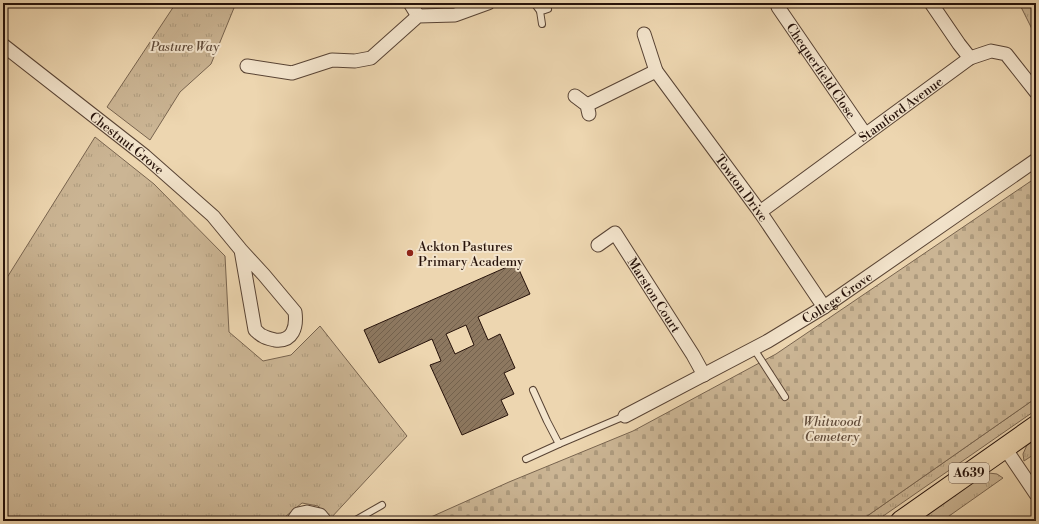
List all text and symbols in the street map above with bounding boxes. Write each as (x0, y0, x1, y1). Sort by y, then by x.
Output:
street label: Chequerfield Close (782, 20, 859, 122)
park label: Pasture Way (150, 39, 220, 55)
street label: Stamford Avenue (856, 73, 947, 146)
street label: Chestnut Grove (86, 109, 167, 178)
street label: Towton Drive (711, 152, 771, 225)
place label: Ackton Pastures Primary Academy (417, 239, 524, 270)
marker: Ackton Pastures Primary Academy (405, 248, 415, 258)
street label: Marston Court (624, 255, 684, 336)
street label: College Grove (799, 269, 876, 327)
park label: Whitwood Cemetery (803, 414, 861, 445)
road number: A639 (949, 463, 989, 483)

